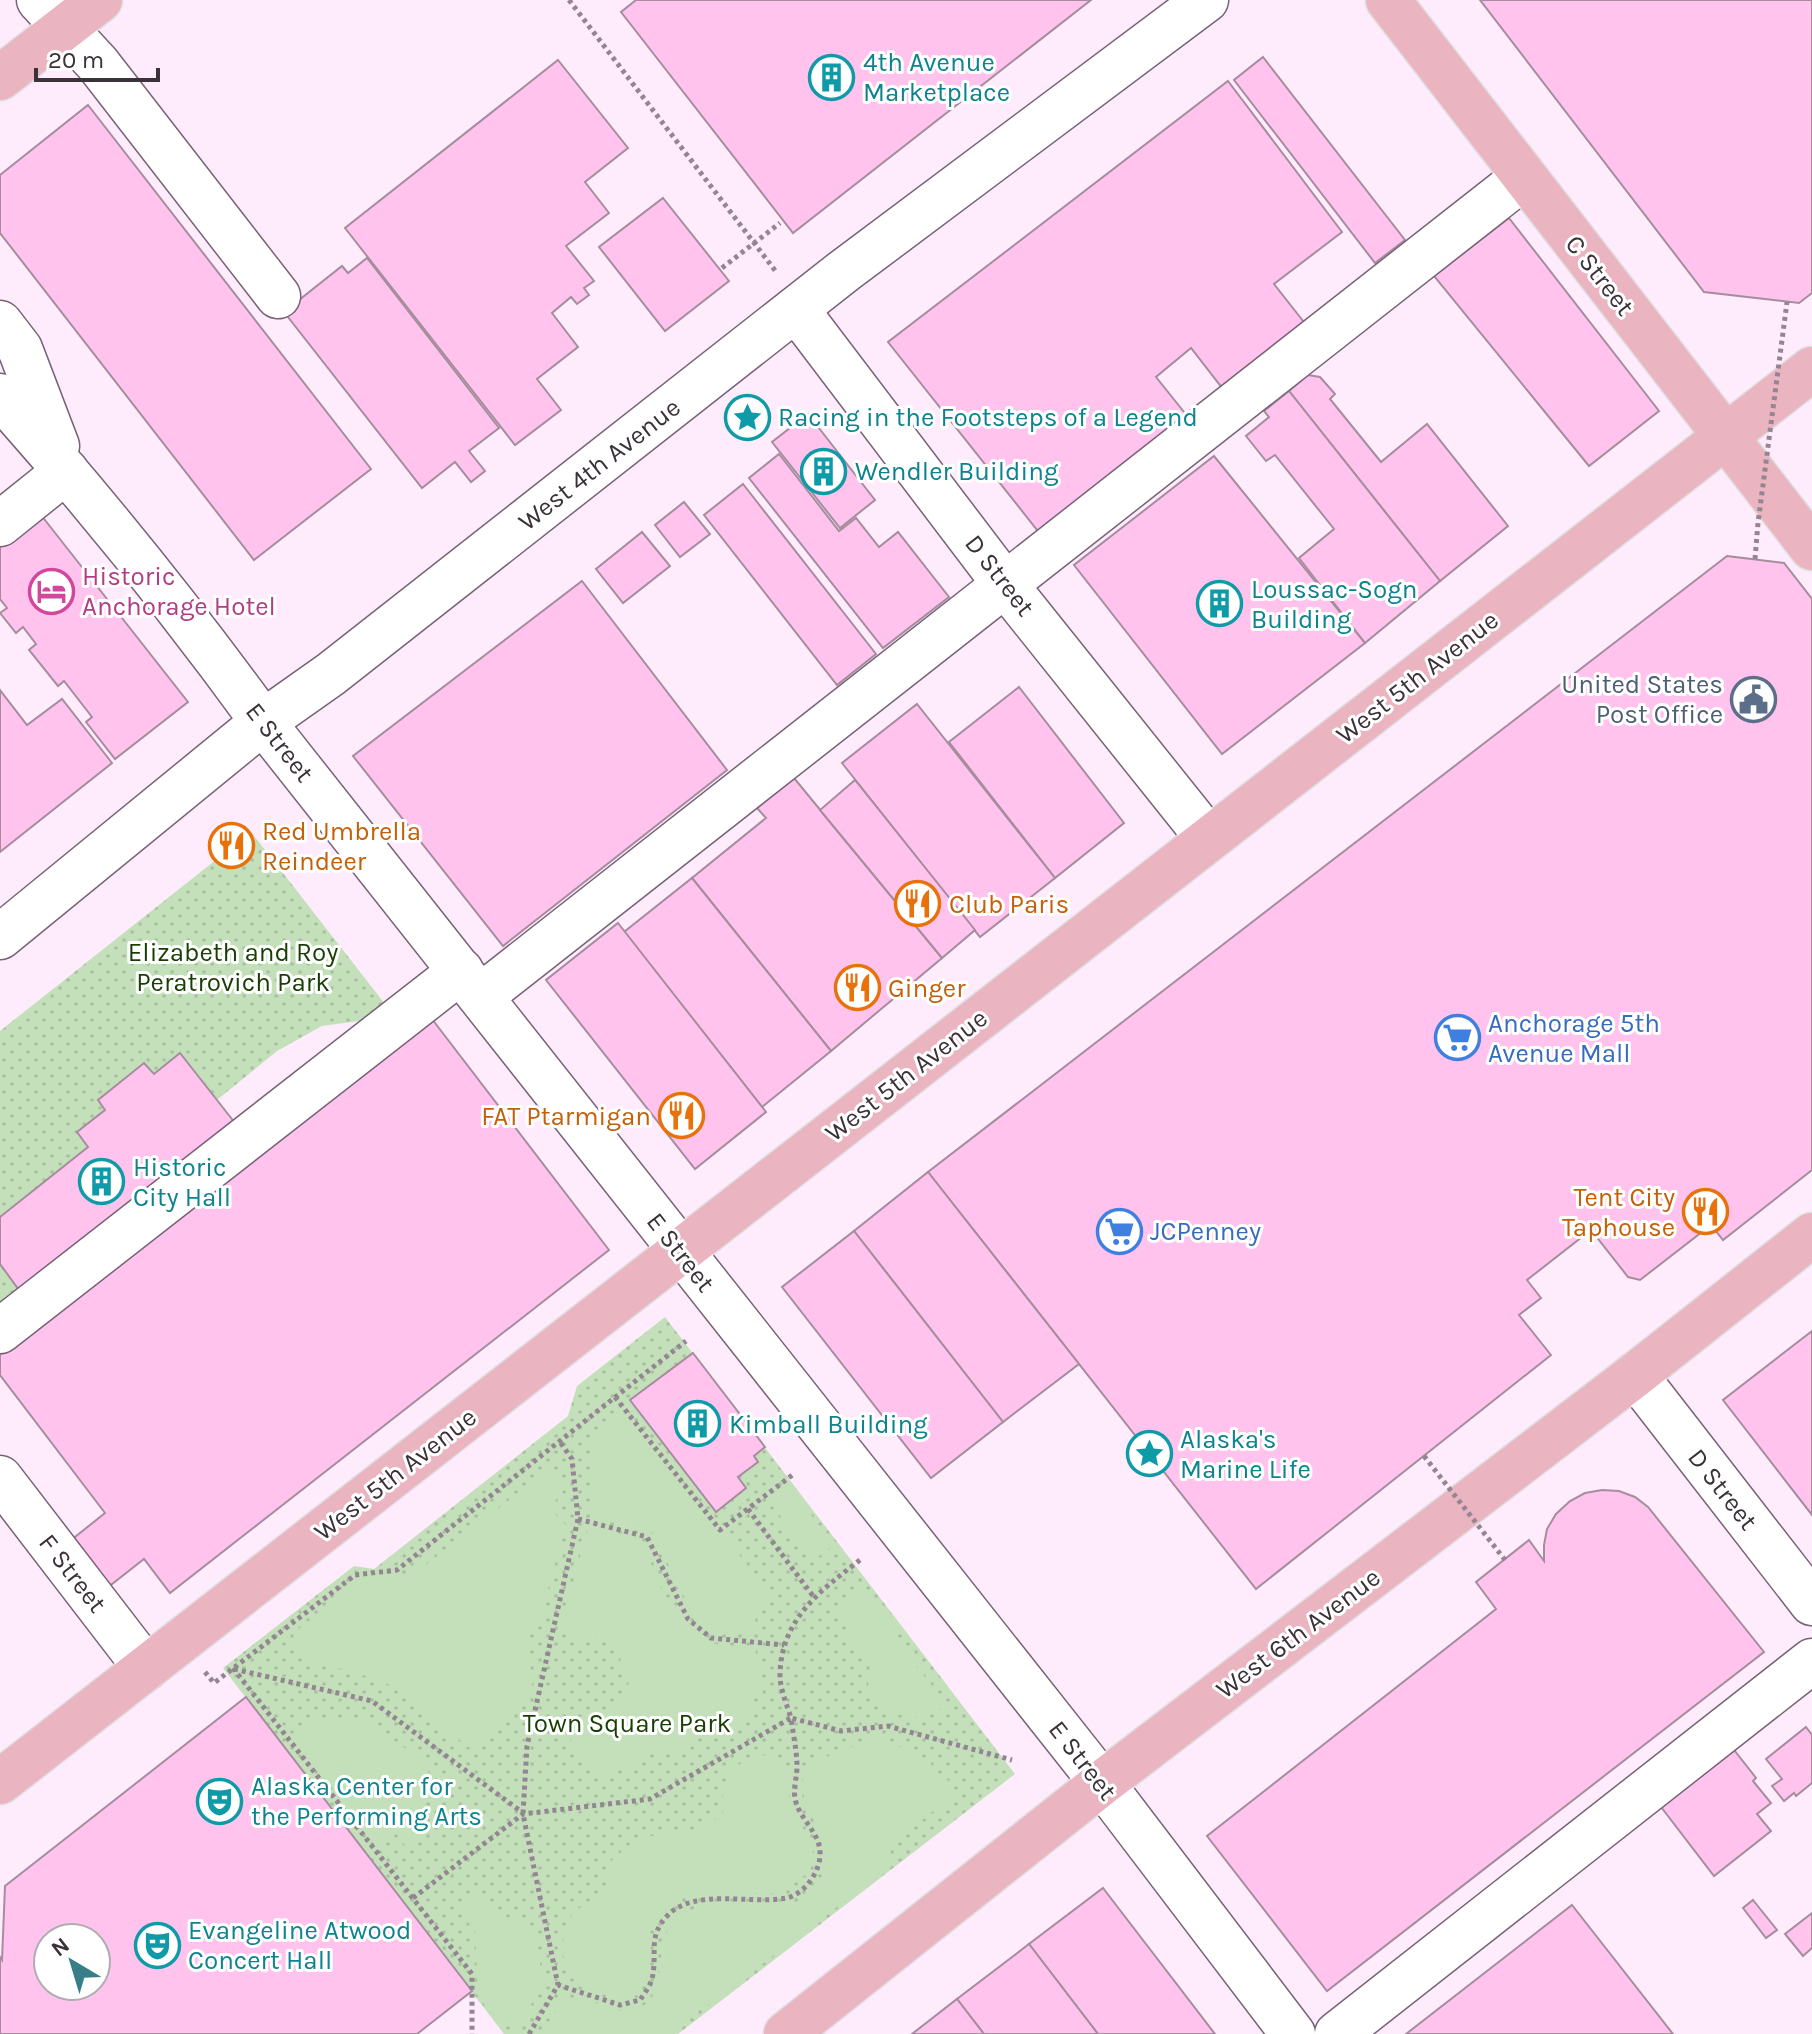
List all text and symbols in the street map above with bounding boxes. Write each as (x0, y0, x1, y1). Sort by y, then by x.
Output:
scale bar (36, 32, 158, 82)
text: 20 m (48, 46, 104, 74)
place label: 4th Avenue Marketplace (863, 47, 1010, 108)
building icon: 4th Avenue Marketplace (808, 53, 856, 101)
street label: C Street (1559, 229, 1641, 322)
street label: West 4th Avenue (512, 392, 687, 537)
place icon: Racing in the Footsteps of a Legend (723, 393, 771, 441)
place label: Racing in the Footsteps of a Legend (778, 402, 1198, 433)
building icon: Wendler Building (800, 447, 848, 495)
place label: Wendler Building (855, 456, 1059, 487)
street label: D Street (958, 528, 1041, 622)
place label: Historic Anchorage Hotel (82, 561, 276, 622)
hotel icon: Historic Anchorage Hotel (27, 567, 75, 615)
place label: Loussac-Sogn Building (1251, 574, 1418, 635)
building icon: Loussac-Sogn Building (1196, 580, 1244, 628)
street label: West 5th Avenue (1330, 604, 1505, 750)
place label: United States Post Office (1561, 669, 1723, 730)
public building icon: United States Post Office (1730, 675, 1778, 723)
street label: E Street (239, 696, 320, 788)
place label: Red Umbrella Reindeer (262, 816, 421, 877)
restaurant icon: Red Umbrella Reindeer (207, 822, 255, 870)
restaurant icon: Club Paris (894, 880, 942, 928)
place label: Club Paris (949, 889, 1069, 920)
park label: Elizabeth and Roy Peratrovich Park (128, 937, 338, 998)
restaurant icon: Ginger (833, 964, 881, 1012)
place label: Ginger (888, 973, 966, 1004)
street label: West 5th Avenue (819, 1002, 994, 1148)
place label: Anchorage 5th Avenue Mall (1488, 1008, 1660, 1069)
supermarket icon: Anchorage 5th Avenue Mall (1433, 1014, 1481, 1062)
restaurant icon: FAT Ptarmigan (658, 1092, 706, 1140)
place label: FAT Ptarmigan (481, 1101, 651, 1132)
place label: Historic City Hall (133, 1152, 231, 1213)
building icon: Historic City Hall (78, 1158, 126, 1206)
place label: Tent City Taphouse (1562, 1182, 1675, 1243)
restaurant icon: Tent City Taphouse (1682, 1188, 1730, 1236)
street label: E Street (640, 1206, 721, 1298)
supermarket icon: JCPenney (1095, 1207, 1143, 1255)
place label: JCPenney (1150, 1216, 1261, 1247)
building icon: Kimball Building (674, 1400, 722, 1448)
street label: West 5th Avenue (308, 1401, 483, 1547)
place label: Kimball Building (729, 1409, 928, 1440)
place label: Alaska's Marine Life (1180, 1424, 1311, 1485)
place icon: Alaska's Marine Life (1125, 1430, 1173, 1478)
street label: D Street (1681, 1442, 1764, 1536)
street label: F Street (32, 1528, 113, 1619)
street label: West 6th Avenue (1210, 1562, 1386, 1705)
park label: Town Square Park (523, 1708, 731, 1739)
street label: E Street (1042, 1714, 1123, 1806)
place label: Alaska Center for the Performing Arts (251, 1771, 482, 1832)
theatre icon: Alaska Center for the Performing Arts (196, 1777, 244, 1825)
place label: Evangeline Atwood Concert Hall (188, 1915, 411, 1976)
theatre icon: Evangeline Atwood Concert Hall (133, 1921, 181, 1969)
north arrow (32, 1922, 112, 2002)
text: N (46, 1932, 75, 1962)

